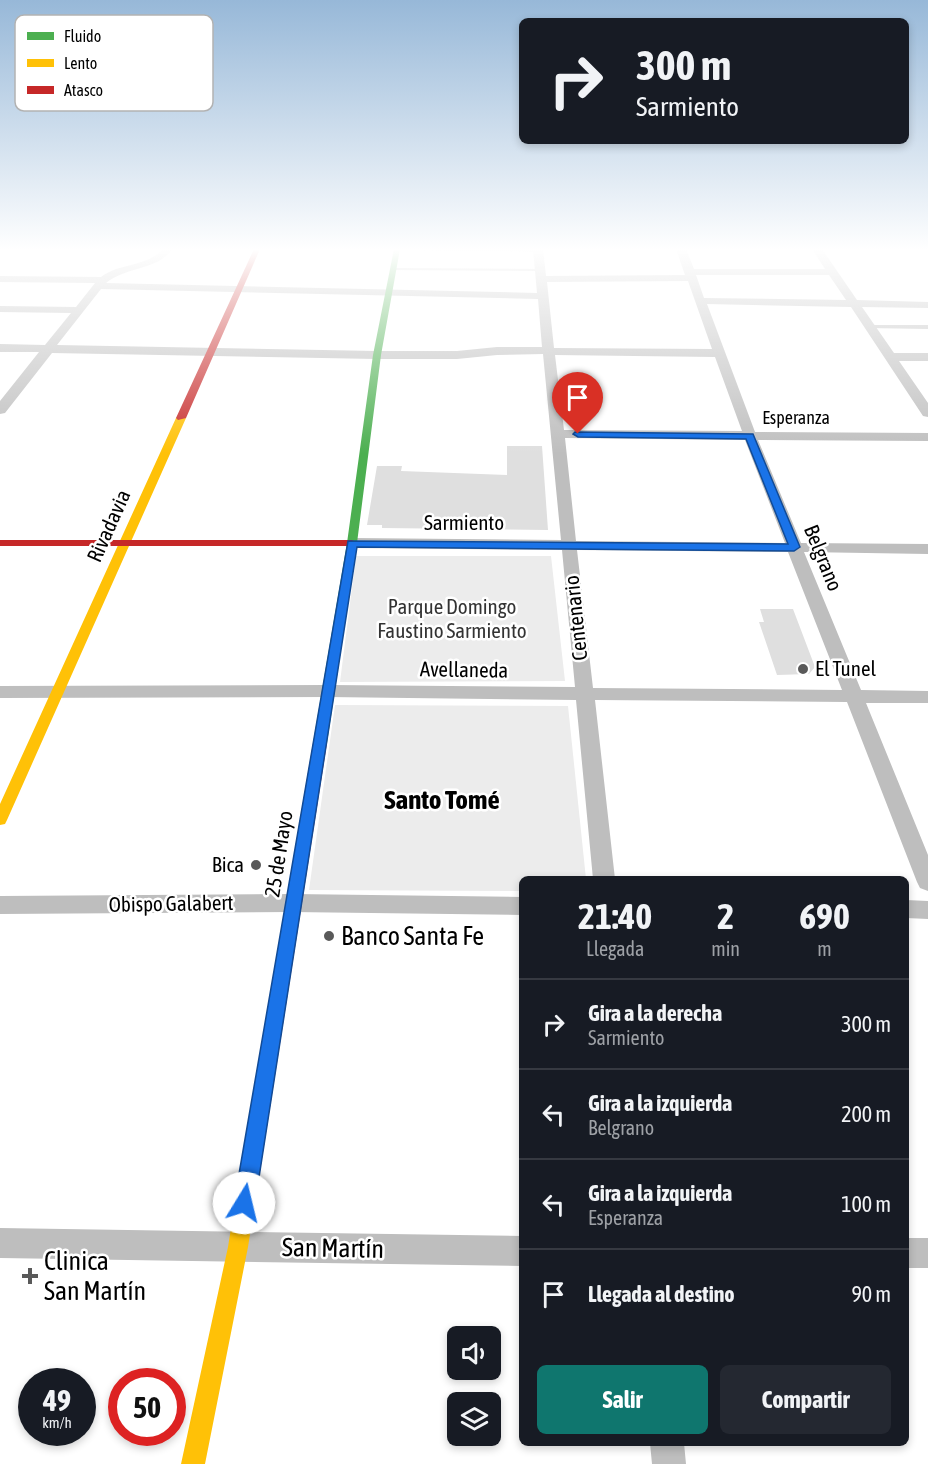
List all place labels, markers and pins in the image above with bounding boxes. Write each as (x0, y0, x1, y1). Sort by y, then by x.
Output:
pin (552, 372, 603, 434)
place label: El Tunel (815, 656, 876, 680)
marker: El Tunel (796, 662, 810, 676)
place label: Bica (212, 852, 244, 876)
marker: Bica (249, 858, 263, 872)
place label: Banco Santa Fe (341, 921, 484, 951)
marker: Banco Santa Fe (322, 929, 336, 943)
place label: Clinica San Martín (44, 1246, 146, 1306)
marker: Clinica San Martín (21, 1267, 39, 1285)

